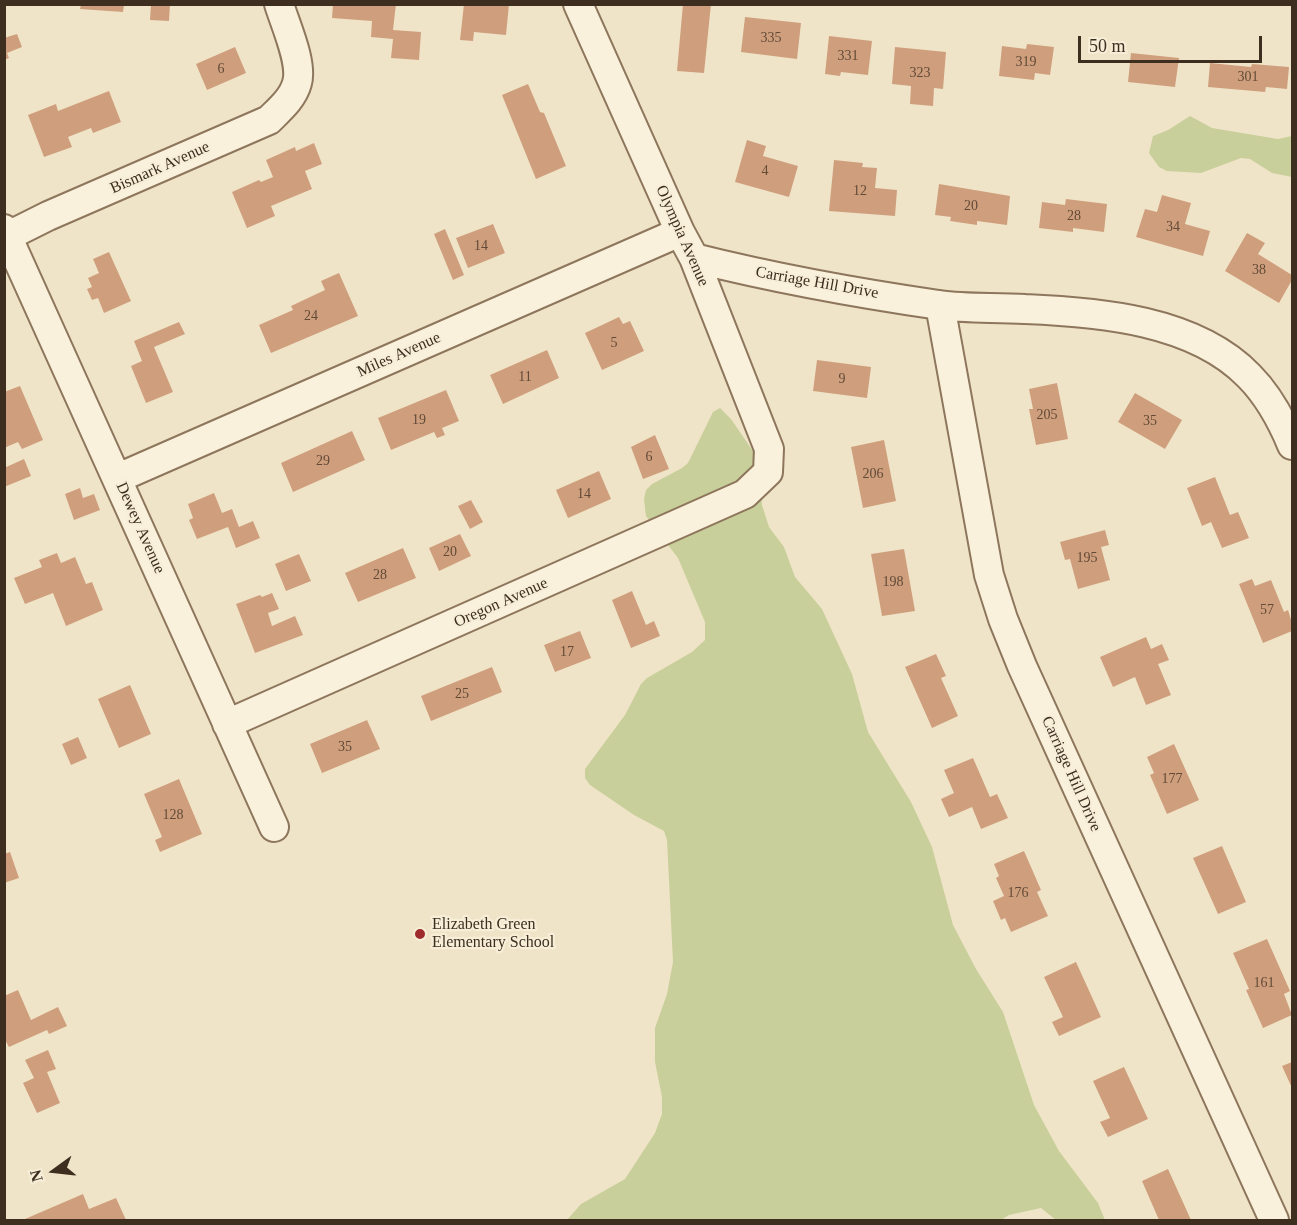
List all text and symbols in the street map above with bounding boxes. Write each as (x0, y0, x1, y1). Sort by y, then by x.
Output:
scale bar (1081, 24, 1266, 62)
house number: 335 (760, 30, 782, 46)
text: 50 m (1089, 36, 1126, 56)
house number: 331 (838, 48, 858, 64)
house number: 319 (1016, 54, 1036, 70)
house number: 6 (218, 61, 225, 77)
house number: 323 (910, 65, 930, 81)
house number: 301 (1238, 69, 1258, 85)
street label: Bismark Avenue (107, 138, 213, 198)
house number: 4 (762, 163, 768, 179)
street label: Olympia Avenue (651, 183, 713, 289)
house number: 12 (853, 183, 867, 199)
house number: 20 (964, 198, 978, 214)
house number: 28 (1067, 208, 1081, 224)
house number: 34 (1166, 219, 1180, 235)
house number: 14 (474, 238, 488, 254)
house number: 38 (1252, 262, 1266, 278)
street label: Carriage Hill Drive (754, 263, 880, 303)
house number: 24 (304, 308, 318, 324)
street label: Miles Avenue (354, 328, 444, 382)
house number: 5 (610, 335, 618, 351)
house number: 11 (518, 369, 532, 385)
house number: 9 (838, 371, 846, 387)
house number: 205 (1036, 407, 1058, 423)
house number: 19 (412, 412, 426, 428)
house number: 35 (1143, 413, 1157, 429)
house number: 6 (646, 449, 652, 465)
house number: 29 (316, 453, 330, 469)
house number: 206 (862, 466, 884, 482)
street label: Dewey Avenue (111, 479, 169, 577)
house number: 14 (577, 486, 591, 502)
house number: 20 (443, 544, 457, 560)
house number: 195 (1076, 550, 1098, 566)
house number: 28 (373, 567, 387, 583)
street label: Oregon Avenue (451, 574, 551, 632)
house number: 198 (882, 574, 904, 590)
house number: 57 (1260, 602, 1274, 618)
house number: 17 (560, 644, 574, 660)
house number: 25 (455, 686, 469, 702)
street label: Carriage Hill Drive (1037, 713, 1105, 835)
house number: 35 (338, 739, 352, 755)
house number: 177 (1162, 771, 1182, 787)
house number: 128 (162, 807, 184, 823)
house number: 176 (1008, 885, 1028, 901)
place label: Elizabeth Green Elementary School (432, 915, 554, 953)
marker: Elizabeth Green Elementary School (413, 927, 427, 941)
house number: 161 (1254, 975, 1274, 991)
north arrow (24, 1141, 84, 1201)
text: N (26, 1168, 46, 1184)

